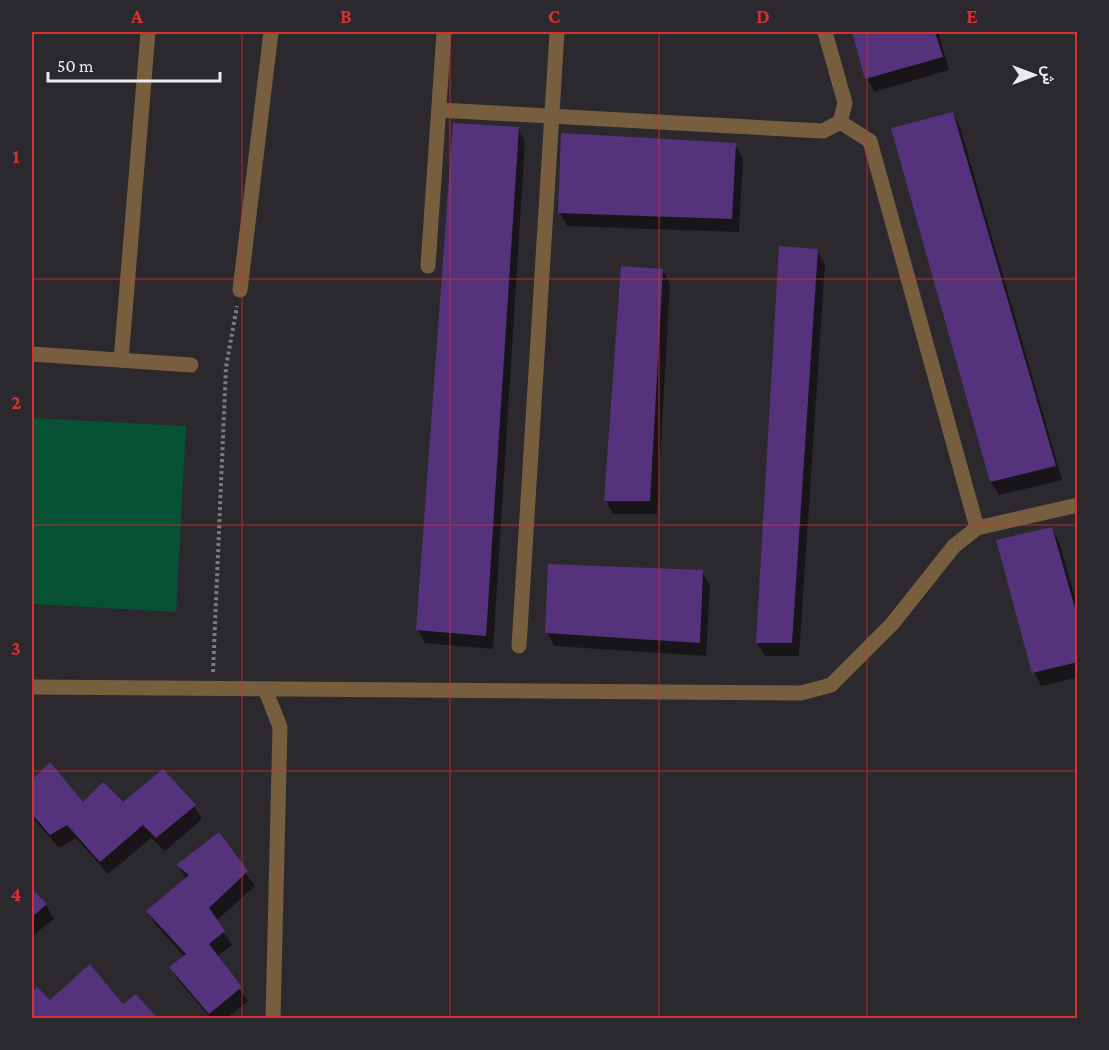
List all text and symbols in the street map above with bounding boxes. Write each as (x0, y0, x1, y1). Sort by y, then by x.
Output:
text: A (130, 5, 144, 27)
text: B (340, 5, 352, 27)
text: C (548, 5, 560, 27)
text: D (756, 5, 770, 27)
text: E (966, 5, 978, 27)
scale bar (48, 45, 220, 83)
north arrow (1004, 45, 1064, 105)
text: 50 m (57, 56, 94, 76)
text: ش (1039, 65, 1057, 85)
text: 1 (12, 145, 20, 167)
text: 2 (11, 391, 21, 413)
text: 3 (11, 637, 21, 659)
text: 4 (11, 883, 22, 905)

